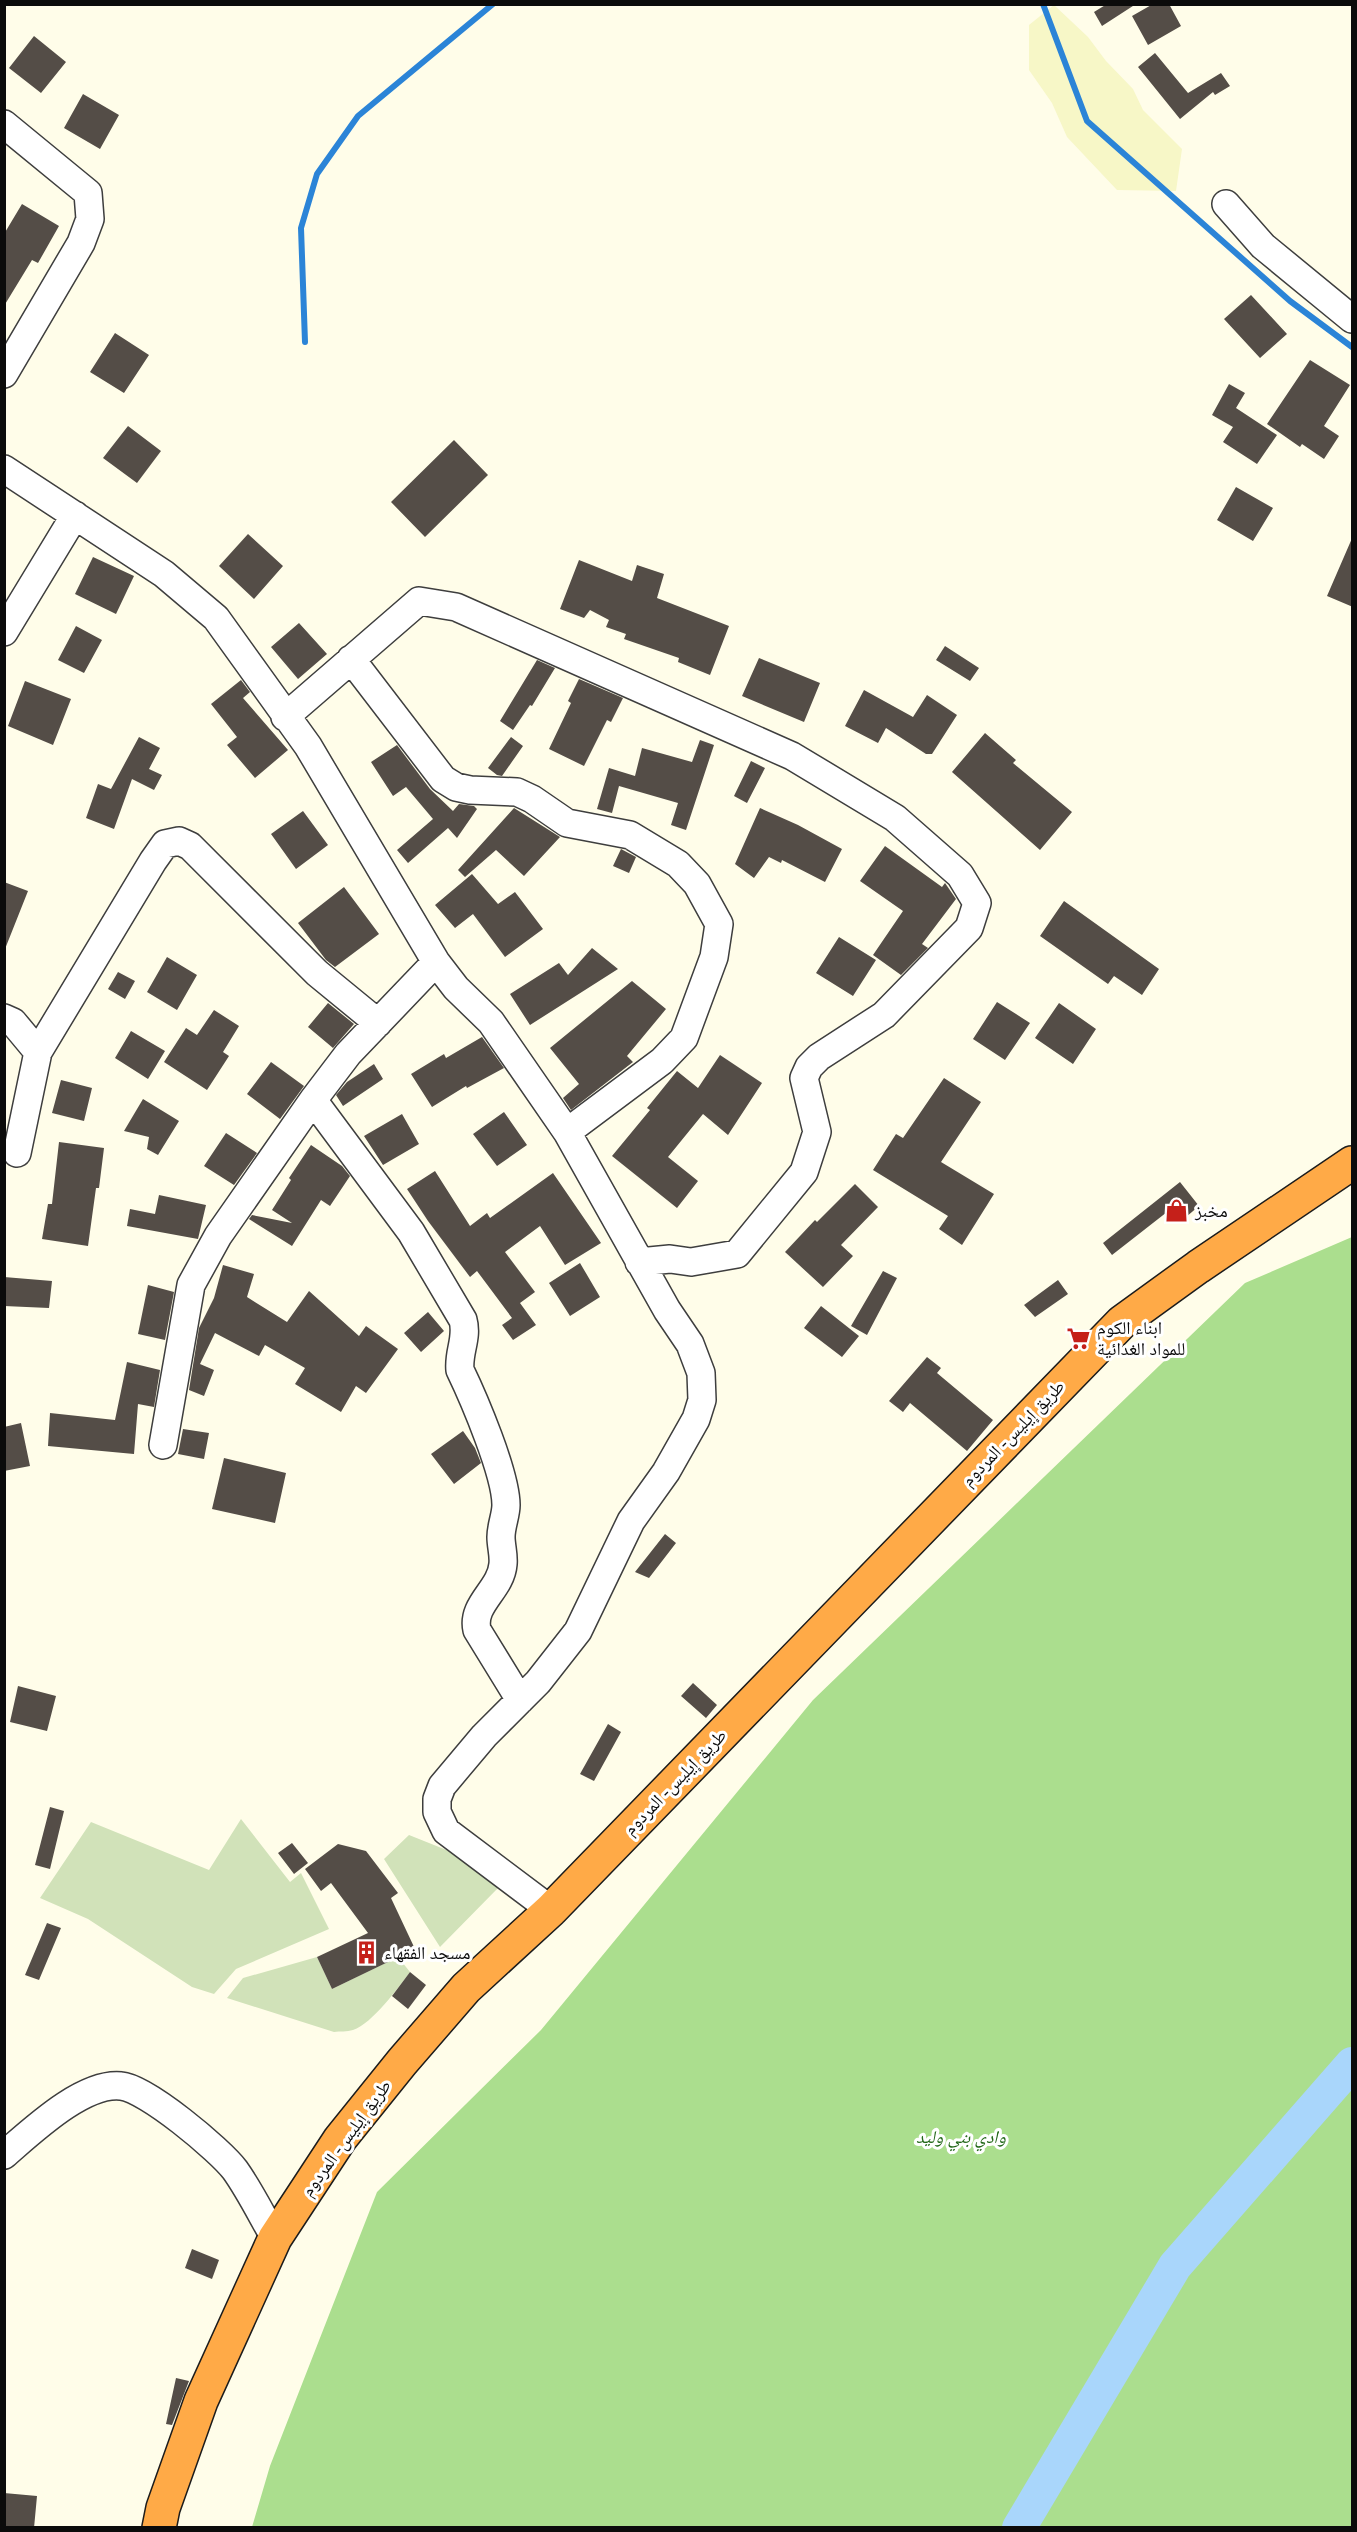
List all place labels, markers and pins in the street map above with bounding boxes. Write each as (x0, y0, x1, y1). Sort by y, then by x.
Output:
shop icon: مخبز (1164, 1198, 1190, 1224)
place label: مخبز (1194, 1201, 1228, 1222)
place label: ابناء الكوم للمواد الغدائية (1097, 1318, 1185, 1359)
supermarket icon: ابناء الكوم للمواد الغدائية (1066, 1325, 1092, 1351)
building icon: مسجد الفقهاء (353, 1940, 379, 1966)
place label: مسجد الفقهاء (384, 1943, 470, 1963)

